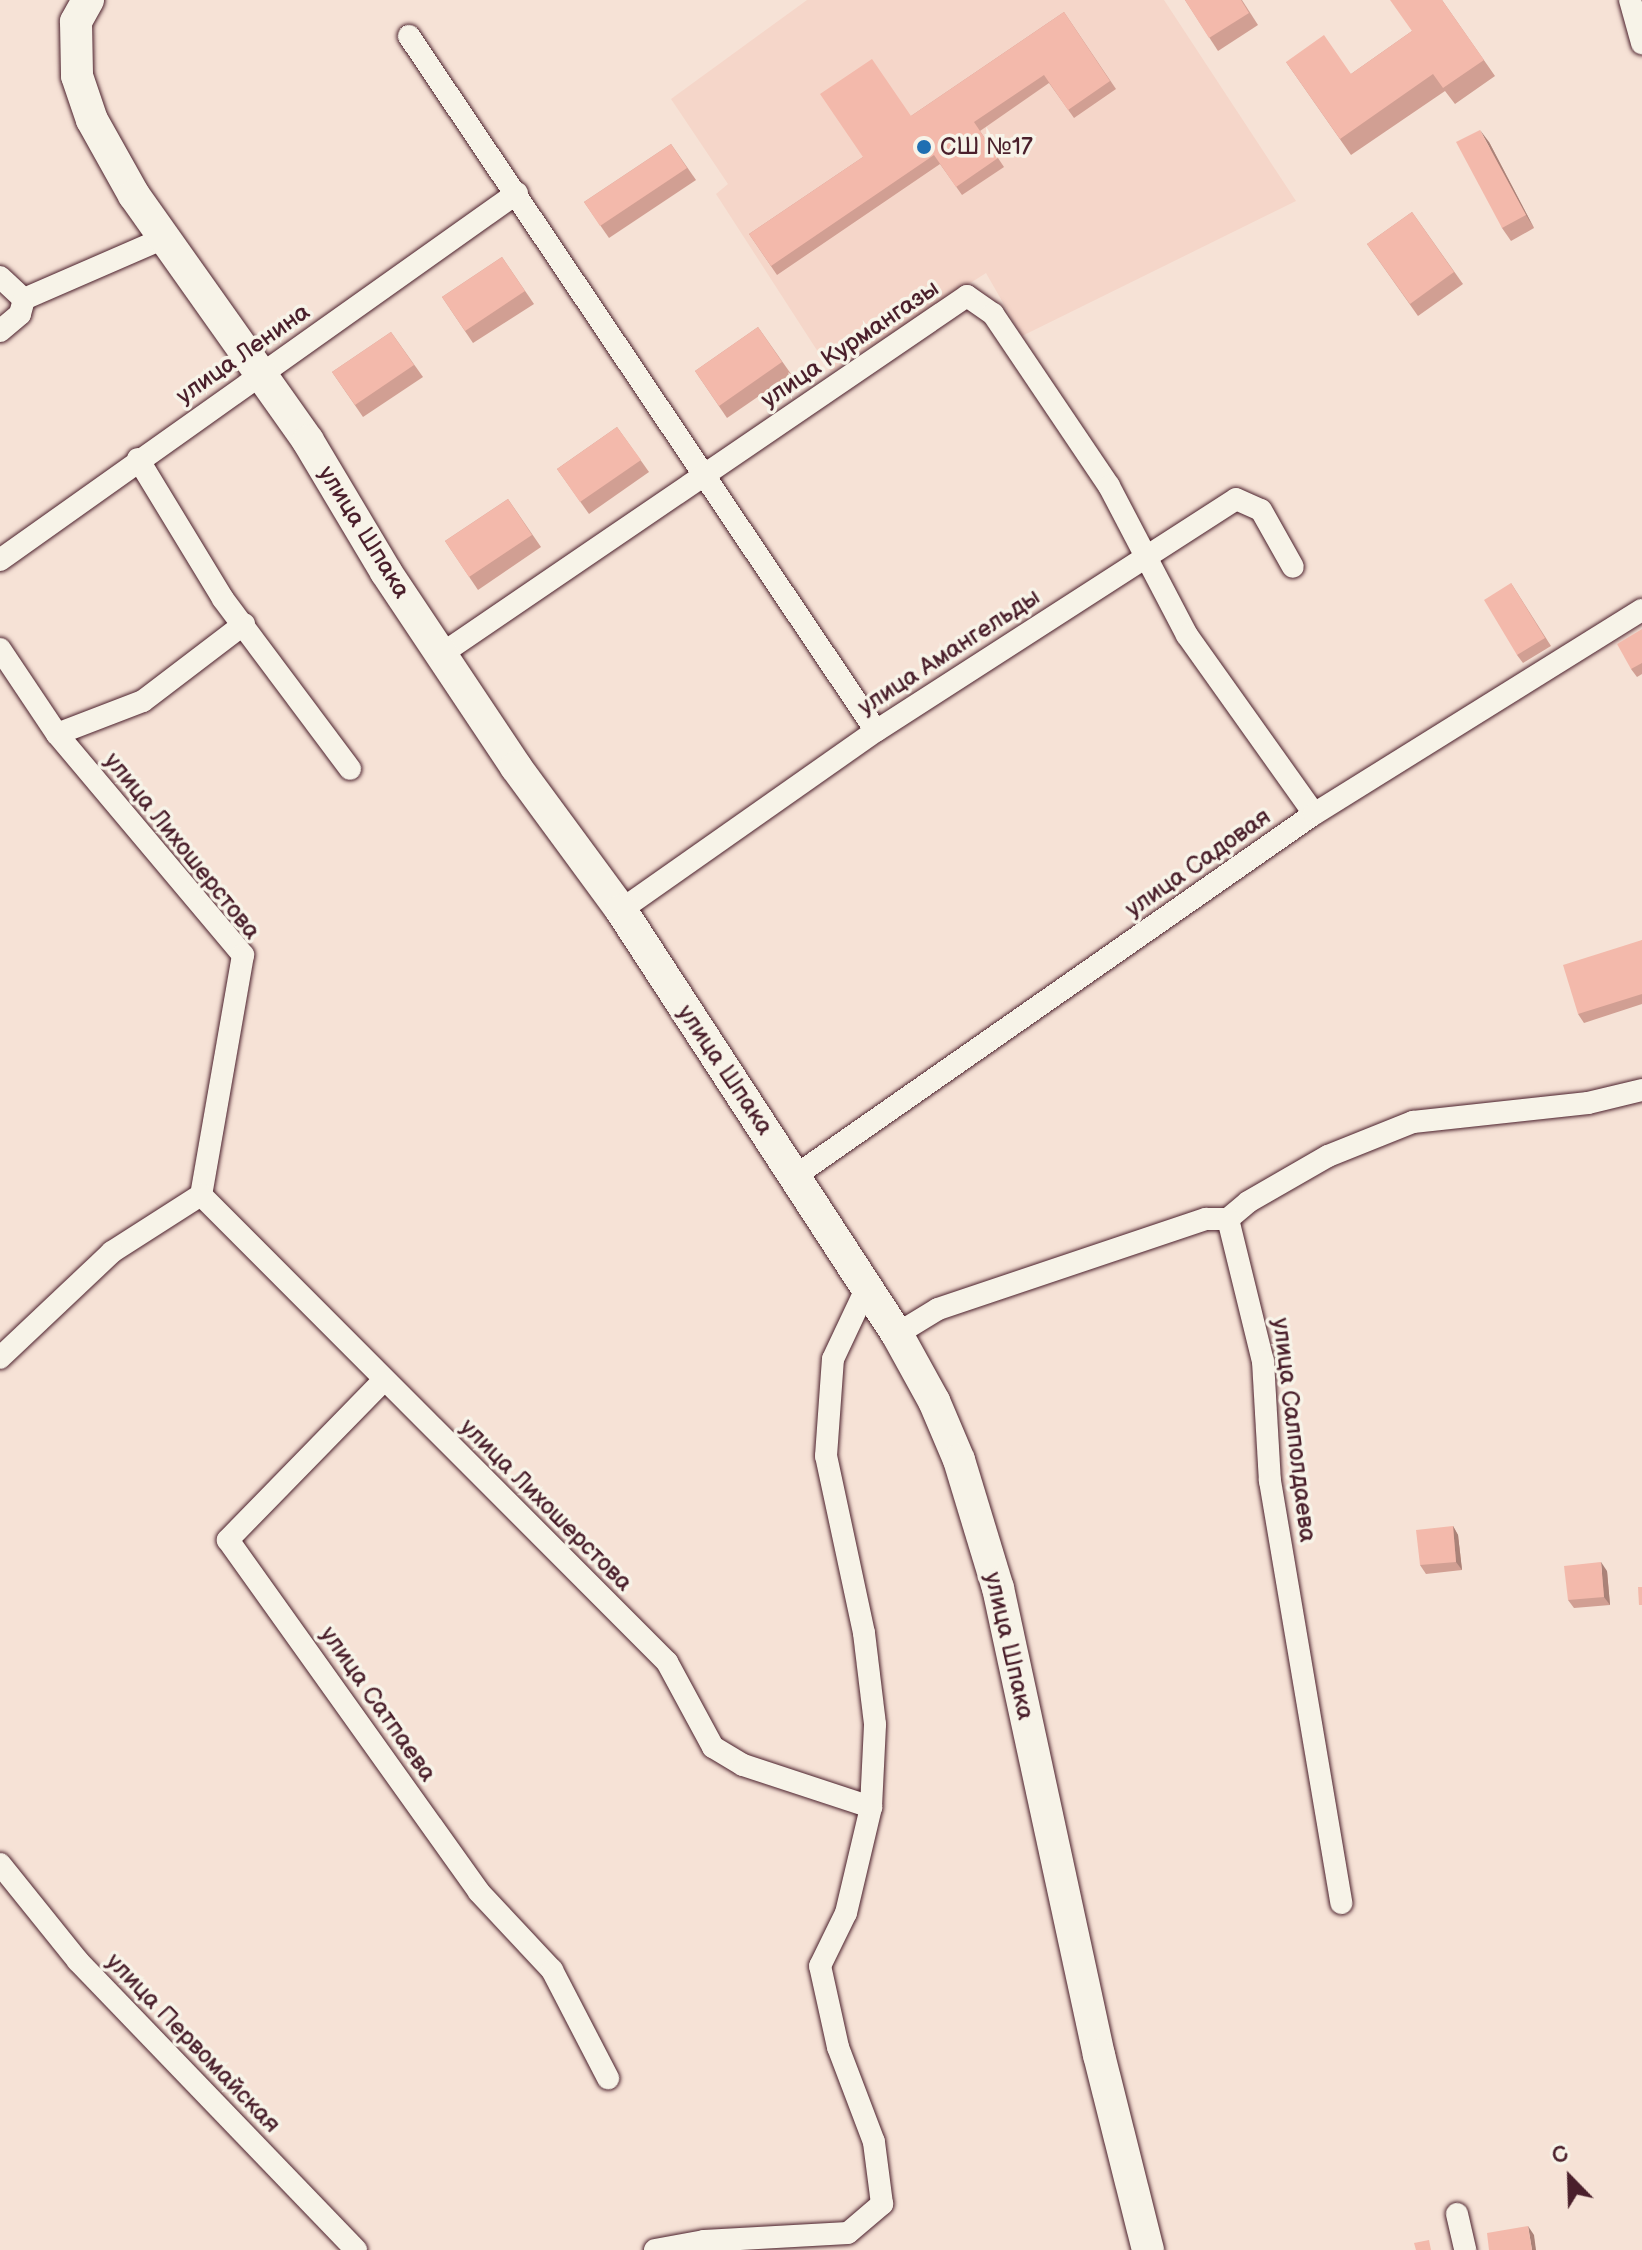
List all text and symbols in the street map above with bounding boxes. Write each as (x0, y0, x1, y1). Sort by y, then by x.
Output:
place label: СШ №17 (940, 133, 1033, 161)
marker: СШ №17 (915, 138, 933, 156)
street label: улица Курмангазы (756, 274, 944, 414)
street label: улица Ленина (171, 297, 315, 411)
street label: улица Шпака (312, 460, 416, 604)
street label: улица Амангельды (853, 582, 1045, 722)
street label: улица Лихошерстова (98, 747, 266, 945)
street label: улица Садовая (1120, 802, 1276, 924)
street label: улица Шпака (671, 999, 779, 1141)
street label: улица Салполдаева (1266, 1316, 1322, 1544)
street label: улица Лихошерстова (454, 1413, 638, 1597)
street label: улица Шпака (978, 1569, 1040, 1723)
street label: улица Сатпаева (314, 1621, 442, 1787)
street label: улица Первомайская (100, 1947, 286, 2139)
north arrow (1530, 2138, 1610, 2218)
text: С (1548, 2140, 1573, 2171)

